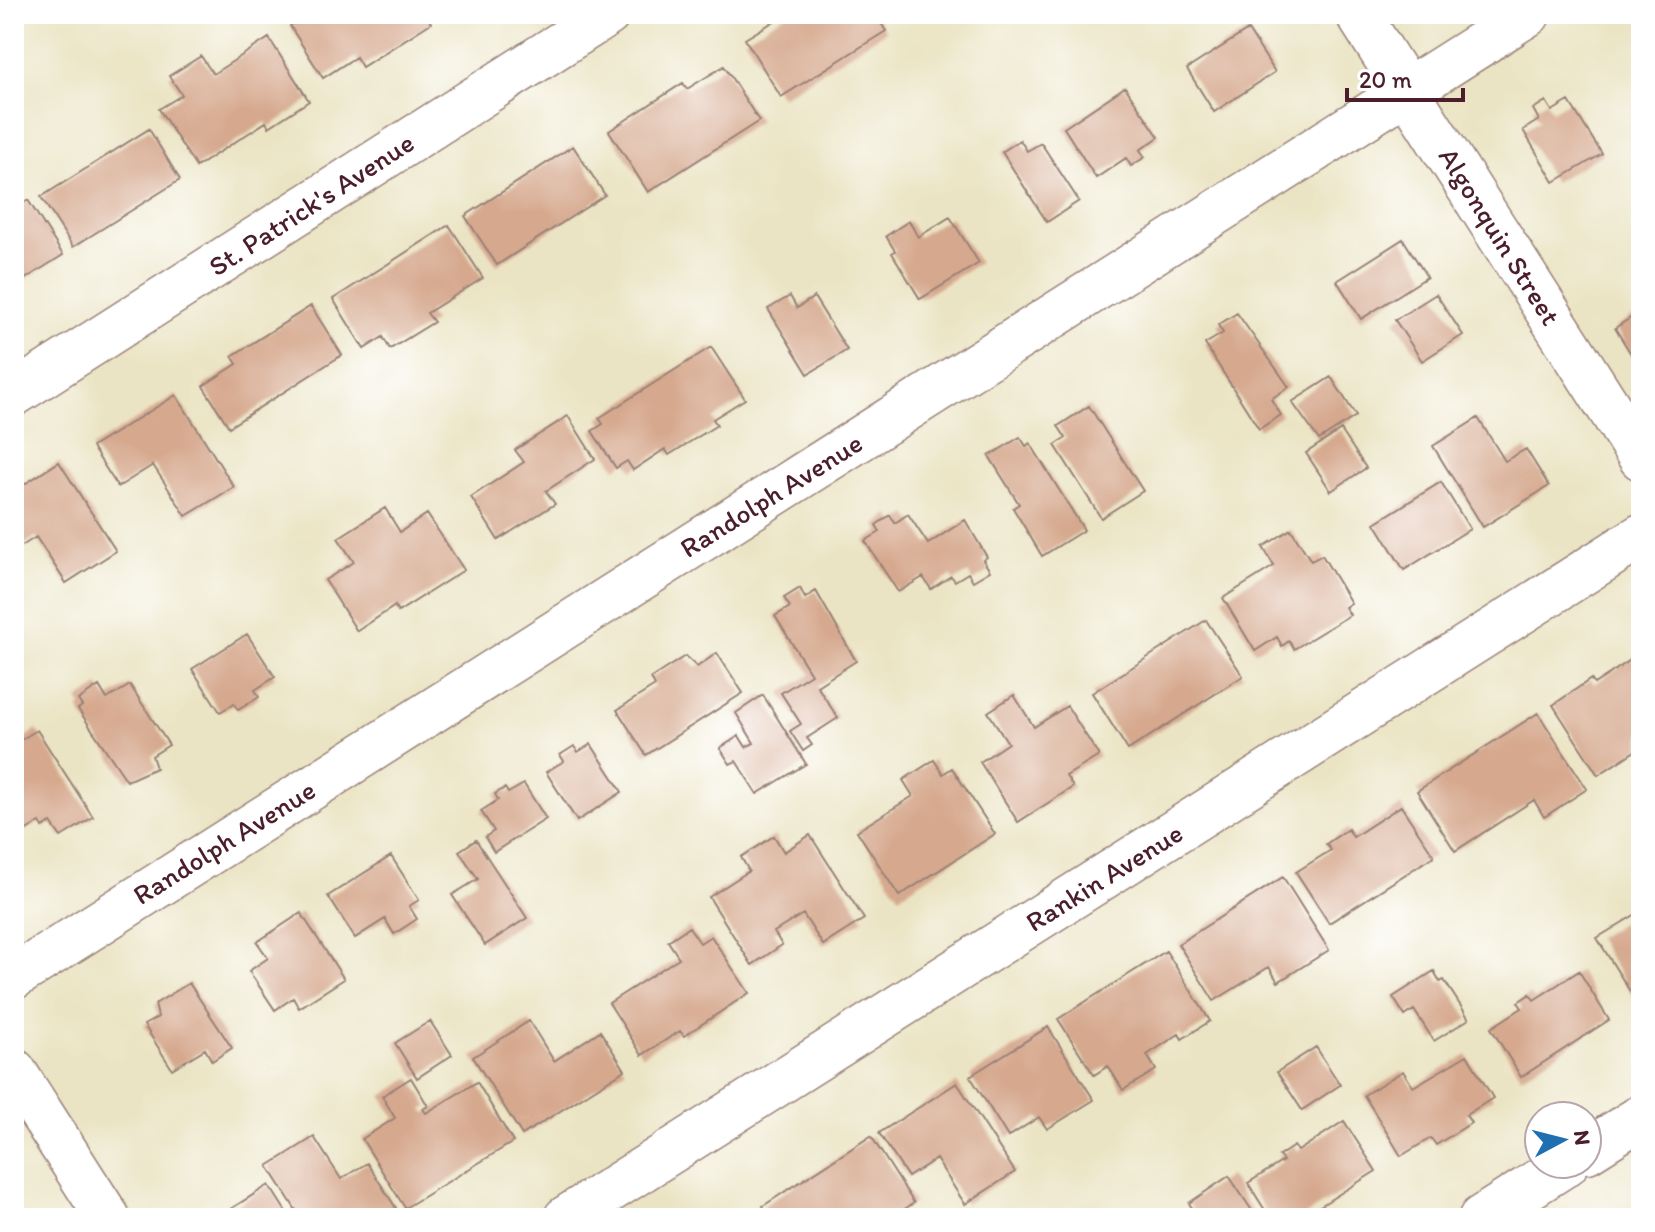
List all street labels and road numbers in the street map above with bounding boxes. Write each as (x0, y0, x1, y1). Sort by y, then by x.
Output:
street label: St. Patrick's Avenue (202, 125, 420, 283)
street label: Algonquin Street (1432, 141, 1568, 331)
street label: Randolph Avenue (673, 425, 869, 565)
street label: Randolph Avenue (126, 772, 322, 912)
street label: Rankin Avenue (1019, 815, 1189, 939)

